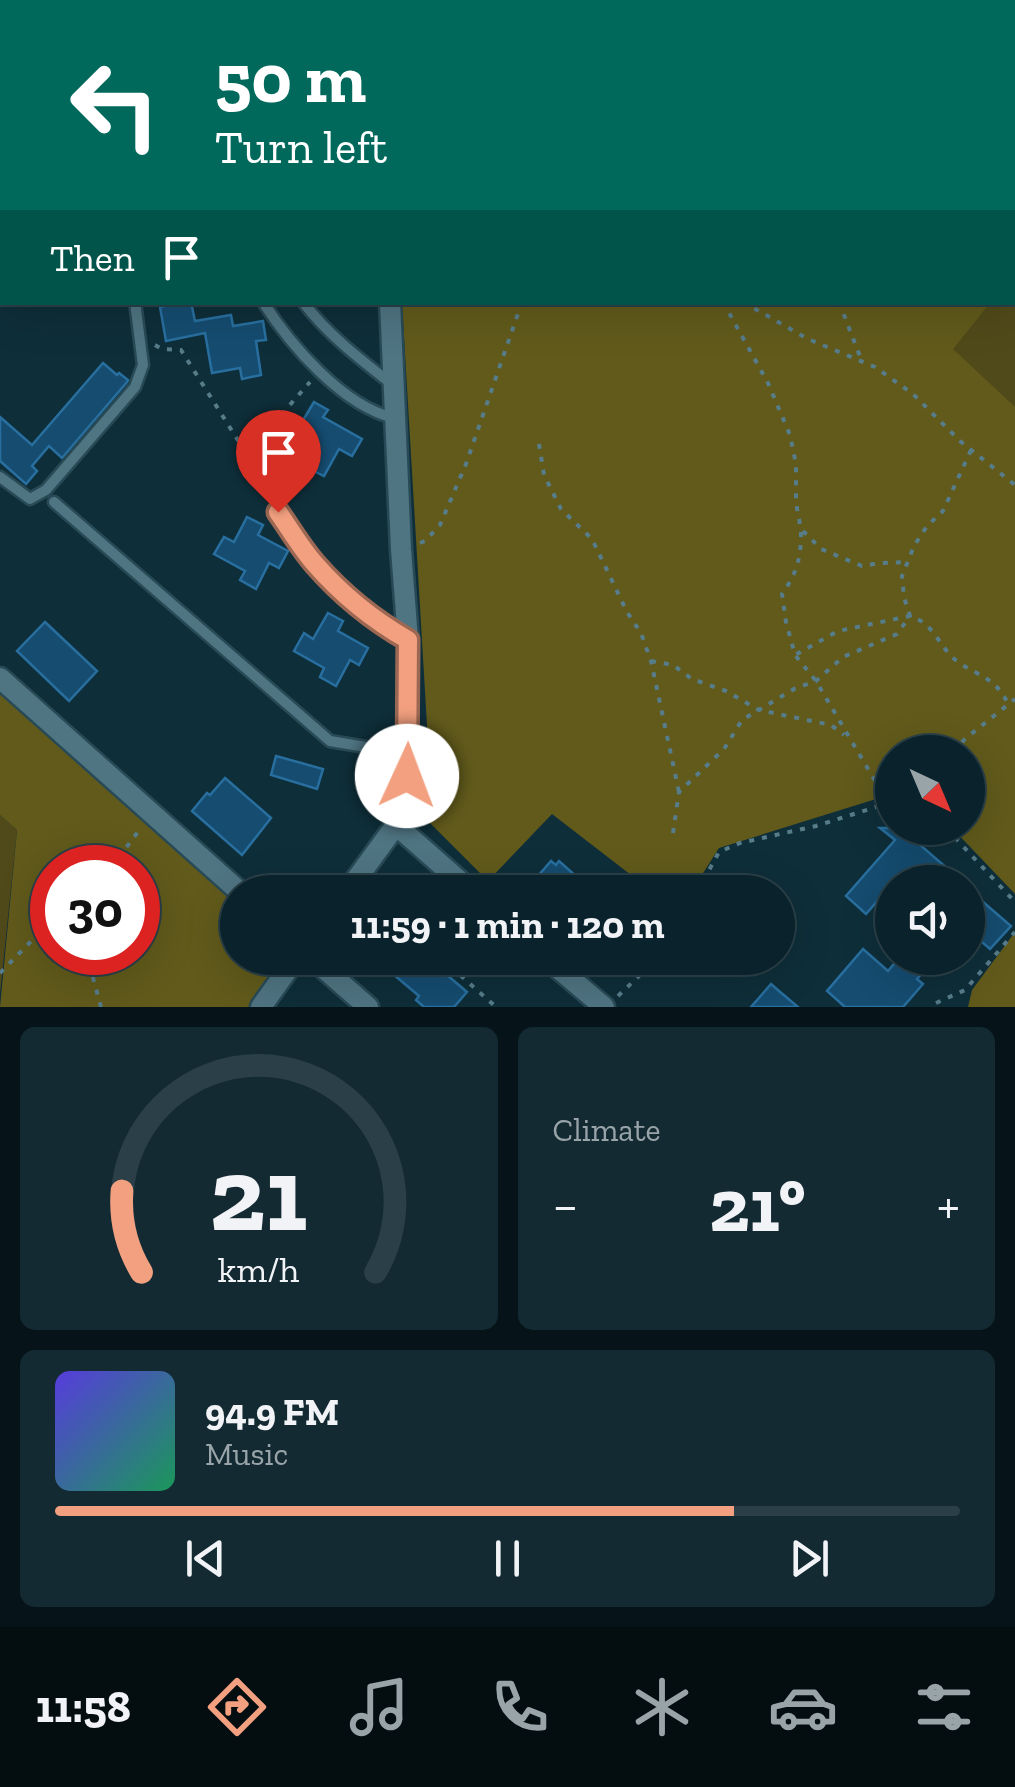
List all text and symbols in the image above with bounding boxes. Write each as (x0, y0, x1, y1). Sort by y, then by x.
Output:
text: 50 m (215, 36, 366, 120)
icon: left (50, 40, 180, 170)
text: Turn left (215, 121, 387, 175)
icon: arrive (154, 230, 209, 285)
text: Then (50, 235, 134, 281)
pin (236, 410, 321, 513)
icon: arrive (251, 425, 306, 480)
position arrow (355, 724, 459, 828)
north arrow (875, 735, 985, 845)
map controls (875, 735, 985, 975)
speed limit sign: 30 (30, 845, 160, 975)
button: sound (875, 865, 985, 975)
text: 11:59 · 1 min · 120 m (351, 902, 664, 948)
text: Climate (553, 1111, 661, 1149)
text: 21 (210, 1132, 308, 1257)
text: 21° (709, 1160, 806, 1250)
text: − (553, 1172, 578, 1238)
text: + (937, 1172, 960, 1238)
text: km/h (218, 1248, 300, 1291)
text: 94.9 FM (205, 1389, 339, 1435)
text: Music (205, 1435, 288, 1473)
icon: previous (178, 1531, 233, 1586)
icon: pause (480, 1531, 535, 1586)
icon: next (782, 1531, 837, 1586)
icon: directions (202, 1672, 272, 1742)
icon: music (344, 1672, 414, 1742)
icon: phone (485, 1672, 555, 1742)
icon: climate (627, 1672, 697, 1742)
icon: car (768, 1672, 838, 1742)
icon: filters (909, 1672, 979, 1742)
text: 11:58 (36, 1680, 131, 1734)

